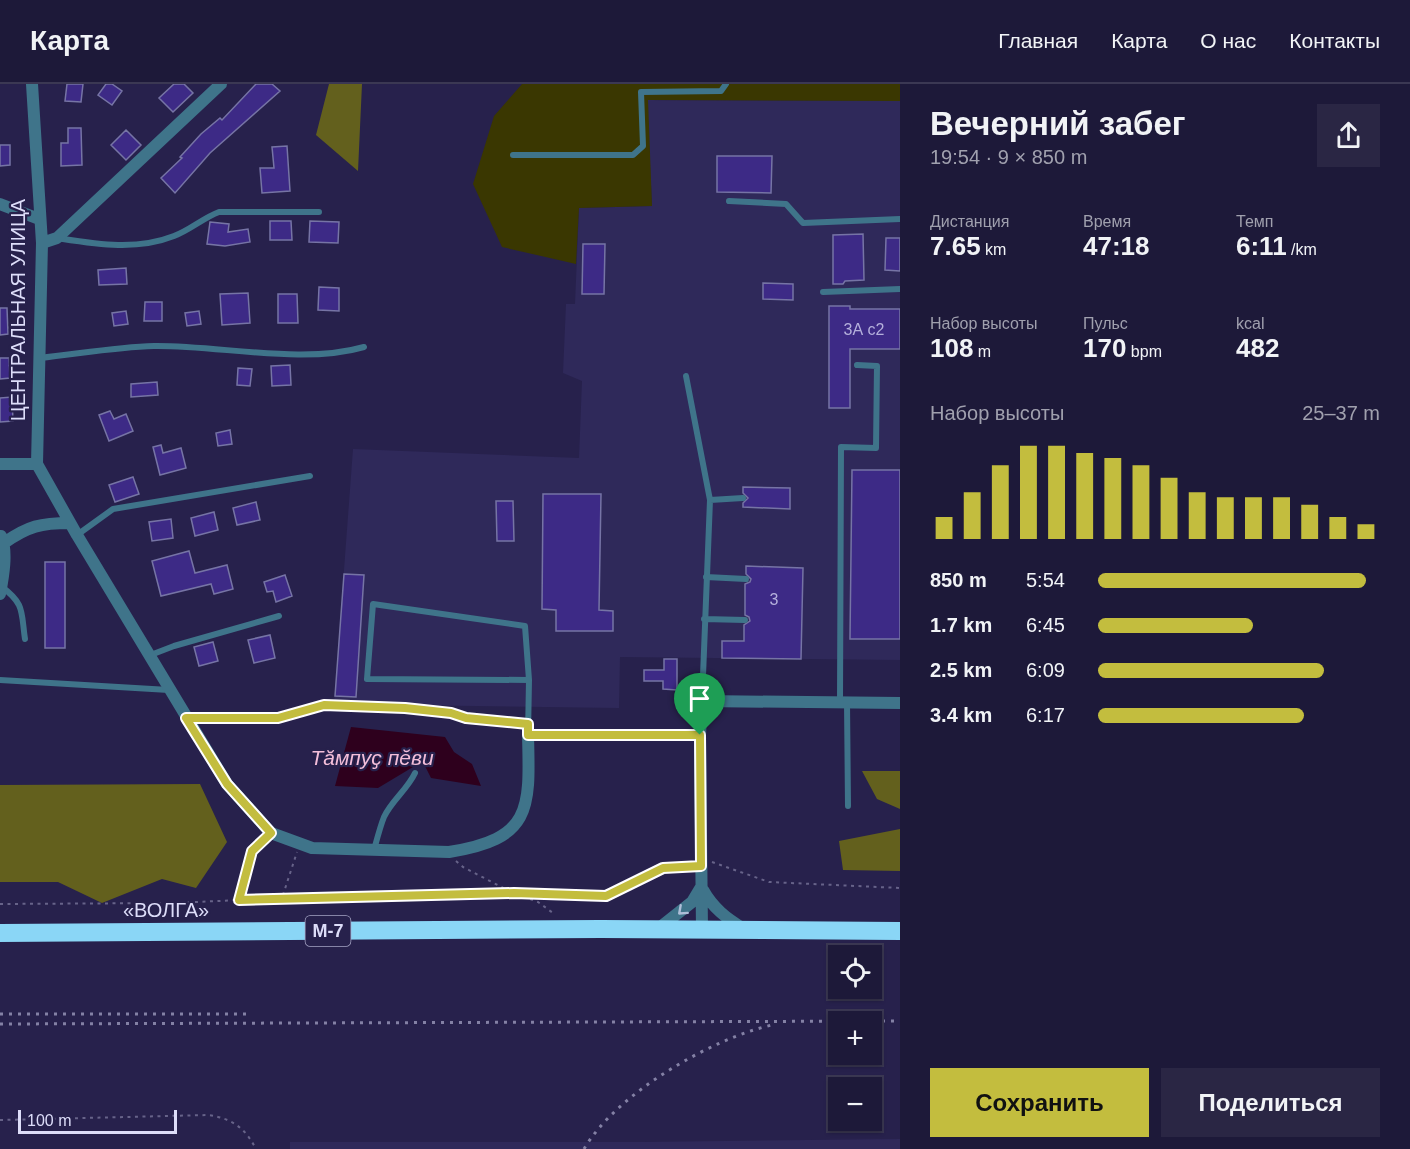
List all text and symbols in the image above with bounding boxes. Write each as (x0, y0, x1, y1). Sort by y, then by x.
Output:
text: Карта (30, 25, 109, 56)
text: Главная (998, 29, 1078, 52)
text: Карта (1111, 29, 1167, 52)
text: О нас (1200, 29, 1256, 52)
text: Контакты (1289, 29, 1380, 52)
button: share (1317, 104, 1380, 167)
text: Вечерний забег (930, 105, 1186, 142)
text: 19:54 · 9 × 850 m (930, 146, 1087, 168)
street label: ЦЕНТРАЛЬНАЯ УЛИЦА (7, 198, 29, 421)
text: Дистанция (930, 213, 1009, 230)
text: Время (1083, 213, 1131, 230)
text: Темп (1236, 213, 1273, 230)
text: 7.65 (930, 231, 981, 261)
text: 47:18 (1083, 231, 1150, 261)
text: 6:11 (1236, 231, 1287, 261)
text: km (981, 241, 1006, 258)
text: /km (1287, 241, 1317, 258)
text: Набор высоты (930, 315, 1037, 332)
text: Пульс (1083, 315, 1128, 332)
text: kcal (1236, 315, 1264, 332)
house number: 3А с2 (844, 321, 885, 338)
text: 108 (930, 333, 973, 363)
text: 170 (1083, 333, 1126, 363)
text: 482 (1236, 333, 1279, 363)
text: m (973, 343, 991, 360)
text: bpm (1126, 343, 1162, 360)
text: Набор высоты (930, 402, 1064, 424)
text: 25–37 m (1302, 402, 1380, 424)
text: 850 m (930, 569, 987, 591)
text: 5:54 (1026, 569, 1065, 591)
house number: 3 (770, 591, 779, 608)
text: 1.7 km (930, 614, 992, 636)
text: 6:45 (1026, 614, 1065, 636)
text: 2.5 km (930, 659, 992, 681)
text: 6:09 (1026, 659, 1065, 681)
pin (674, 673, 725, 735)
icon: arrive (683, 682, 716, 715)
text: 3.4 km (930, 704, 992, 726)
text: 6:17 (1026, 704, 1065, 726)
water label: Тӑмпуҫ пӗви (310, 746, 434, 769)
street label: «ВОЛГА» (123, 899, 209, 921)
one-way arrow (678, 904, 689, 915)
road number: М-7 (306, 916, 350, 946)
map controls (828, 945, 882, 1131)
button: locate (828, 945, 882, 999)
button: + (828, 1011, 882, 1065)
button: Сохранить (930, 1068, 1149, 1137)
button: Поделиться (1161, 1068, 1380, 1137)
button: − (828, 1077, 882, 1131)
scale bar (18, 1107, 177, 1134)
text: 100 m (27, 1112, 71, 1129)

